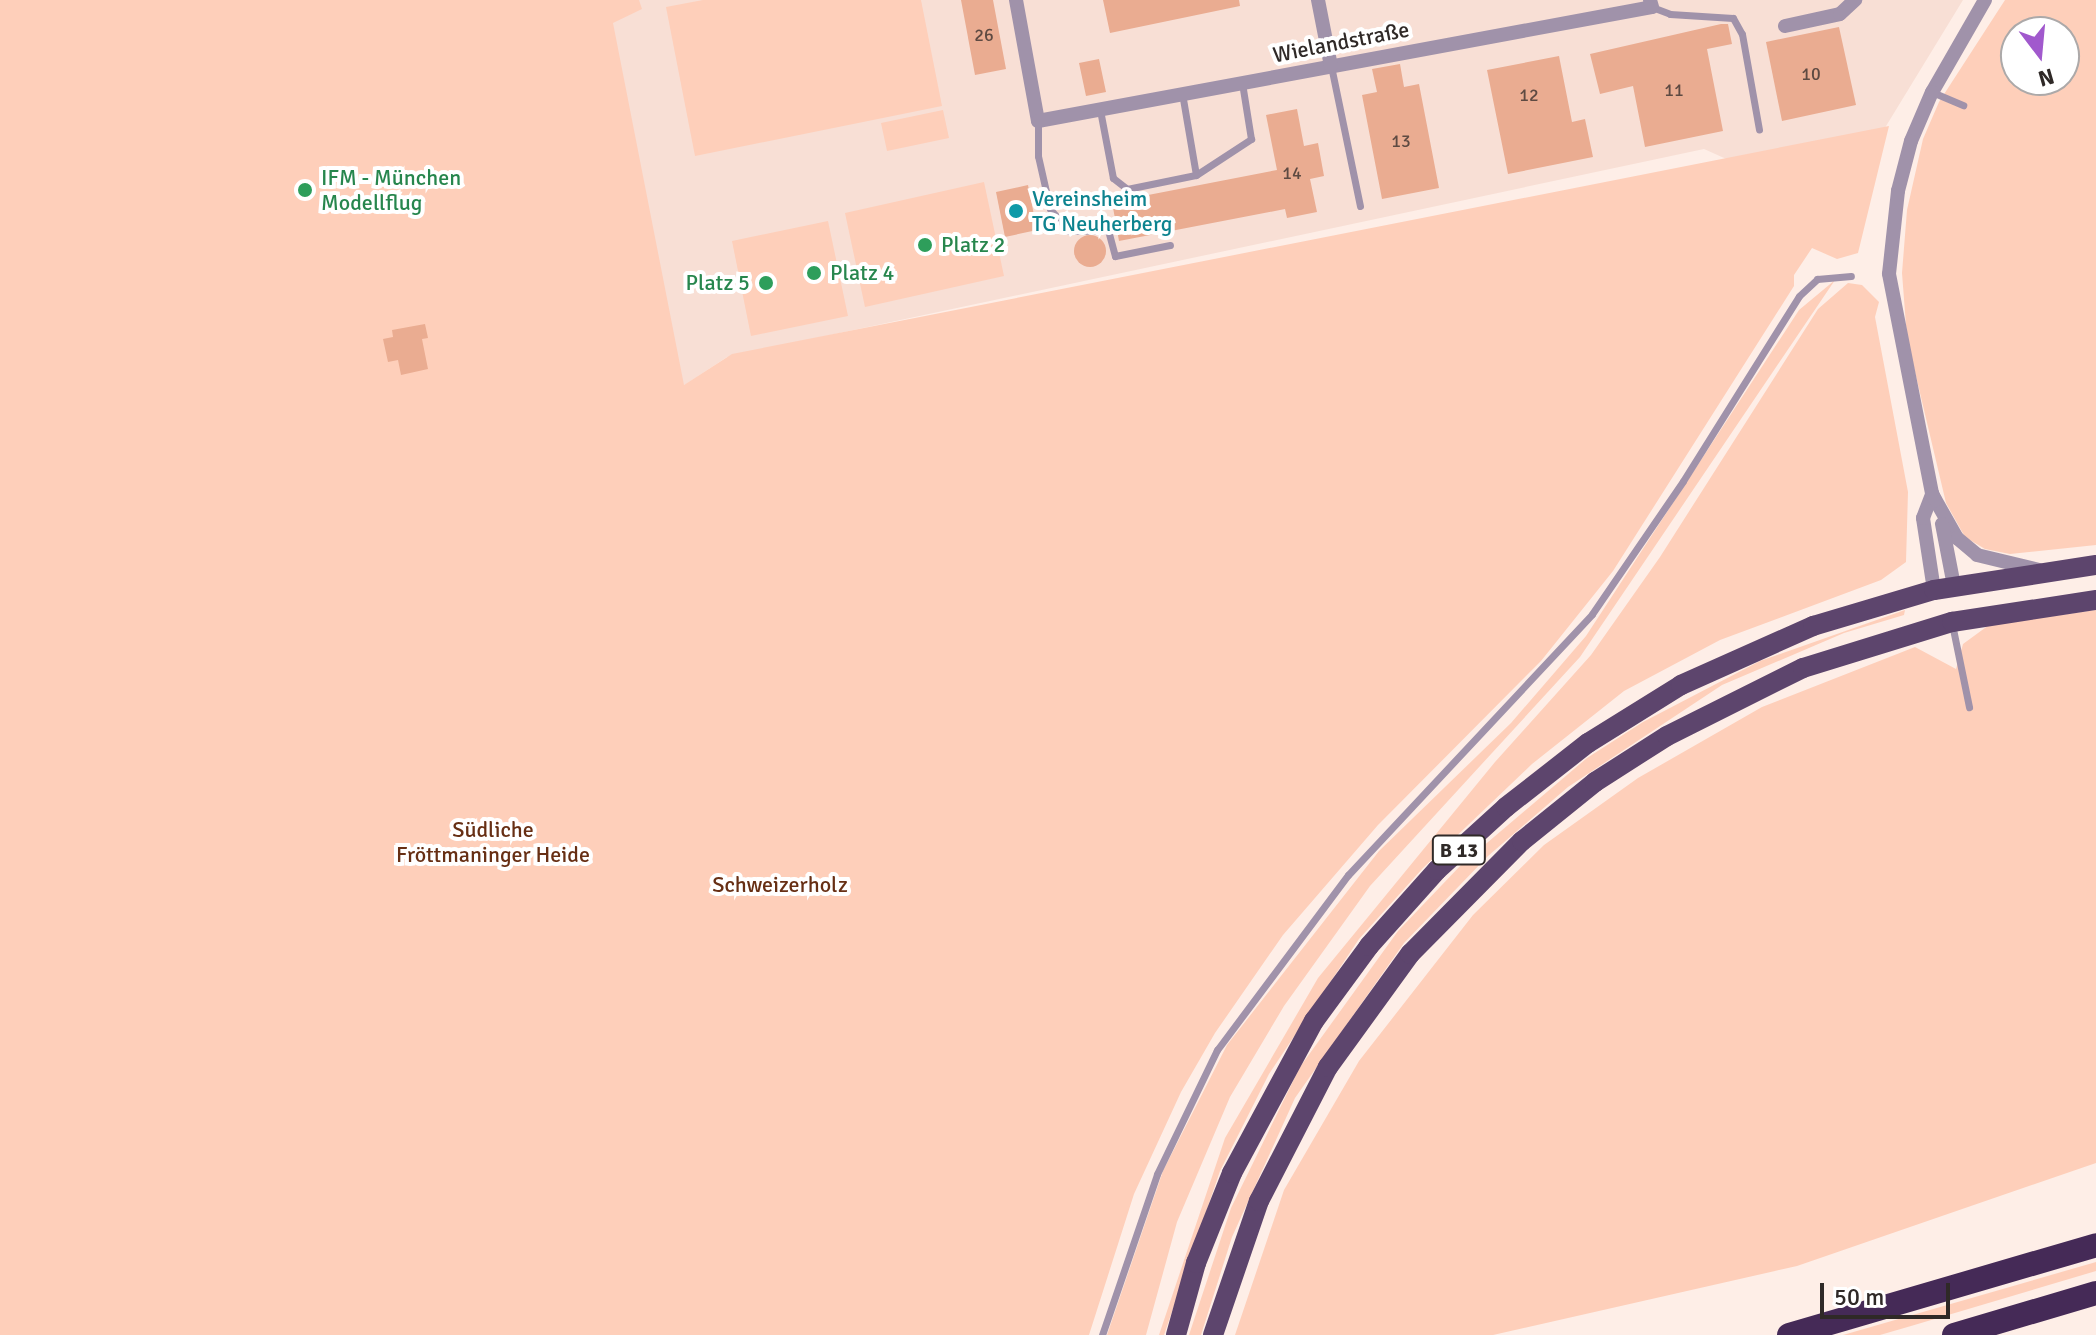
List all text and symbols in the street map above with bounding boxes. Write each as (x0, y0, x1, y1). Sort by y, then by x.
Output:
street label: Wielandstraße (1271, 16, 1411, 68)
north arrow (2000, 16, 2080, 96)
house number: 26 (974, 24, 994, 46)
house number: 10 (1801, 63, 1821, 85)
text: N (2035, 63, 2057, 93)
house number: 11 (1664, 79, 1684, 101)
house number: 12 (1519, 84, 1539, 106)
house number: 13 (1391, 130, 1411, 152)
house number: 14 (1282, 162, 1302, 184)
place label: IFM - München Modellflug (321, 164, 461, 216)
marker: IFM - München Modellflug (296, 181, 314, 199)
place label: Vereinsheim TG Neuherberg (1032, 185, 1172, 236)
marker: Vereinsheim TG Neuherberg (1007, 202, 1025, 220)
place label: Platz 2 (941, 232, 1005, 258)
marker: Platz 2 (916, 236, 934, 254)
place label: Platz 4 (830, 260, 894, 286)
marker: Platz 4 (805, 264, 823, 282)
place label: Platz 5 (686, 270, 750, 296)
marker: Platz 5 (757, 274, 775, 292)
park label: Südliche Fröttmaninger Heide (396, 816, 590, 868)
road number: B 13 (1431, 834, 1487, 866)
park label: Schweizerholz (712, 872, 848, 898)
scale bar (1824, 1267, 1954, 1317)
text: 50 m (1834, 1282, 1884, 1312)

